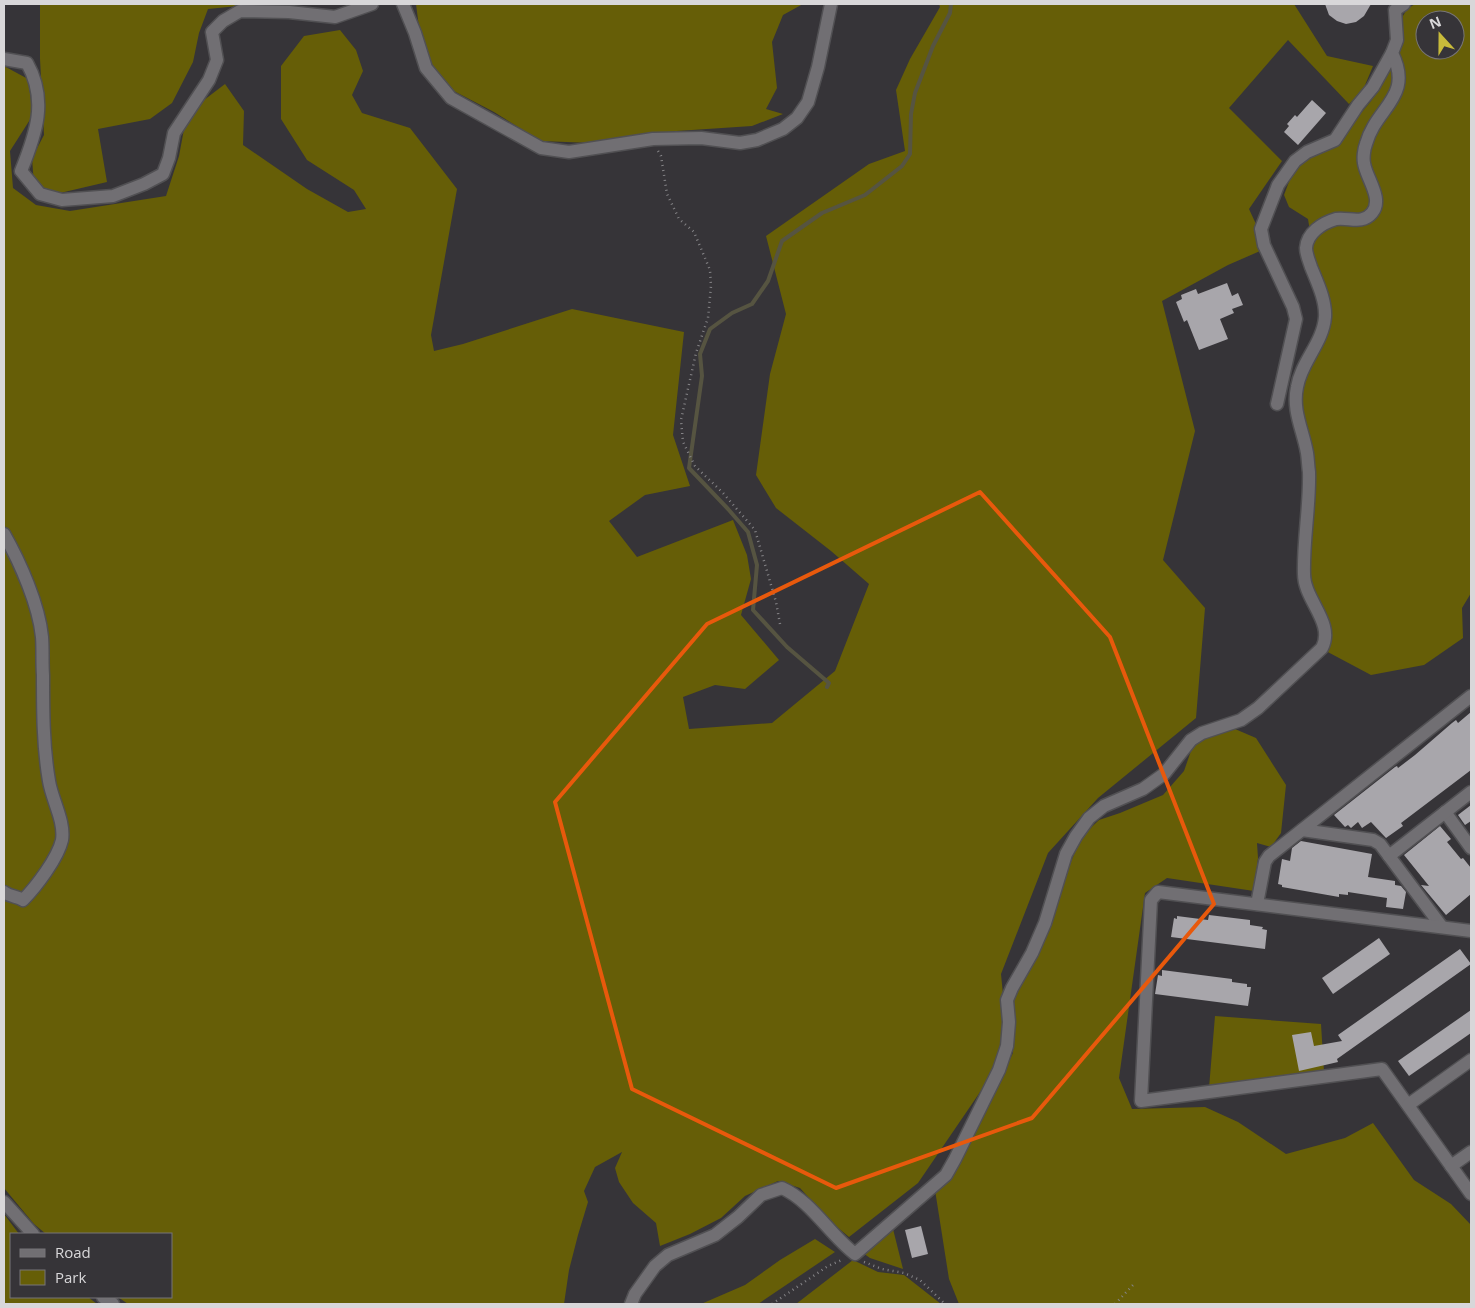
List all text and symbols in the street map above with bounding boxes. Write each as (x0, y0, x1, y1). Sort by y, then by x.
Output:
north arrow (1415, 10, 1465, 60)
text: N (1426, 11, 1444, 33)
legend (10, 1233, 172, 1298)
text: Road (55, 1242, 91, 1262)
text: Park (55, 1267, 86, 1287)

